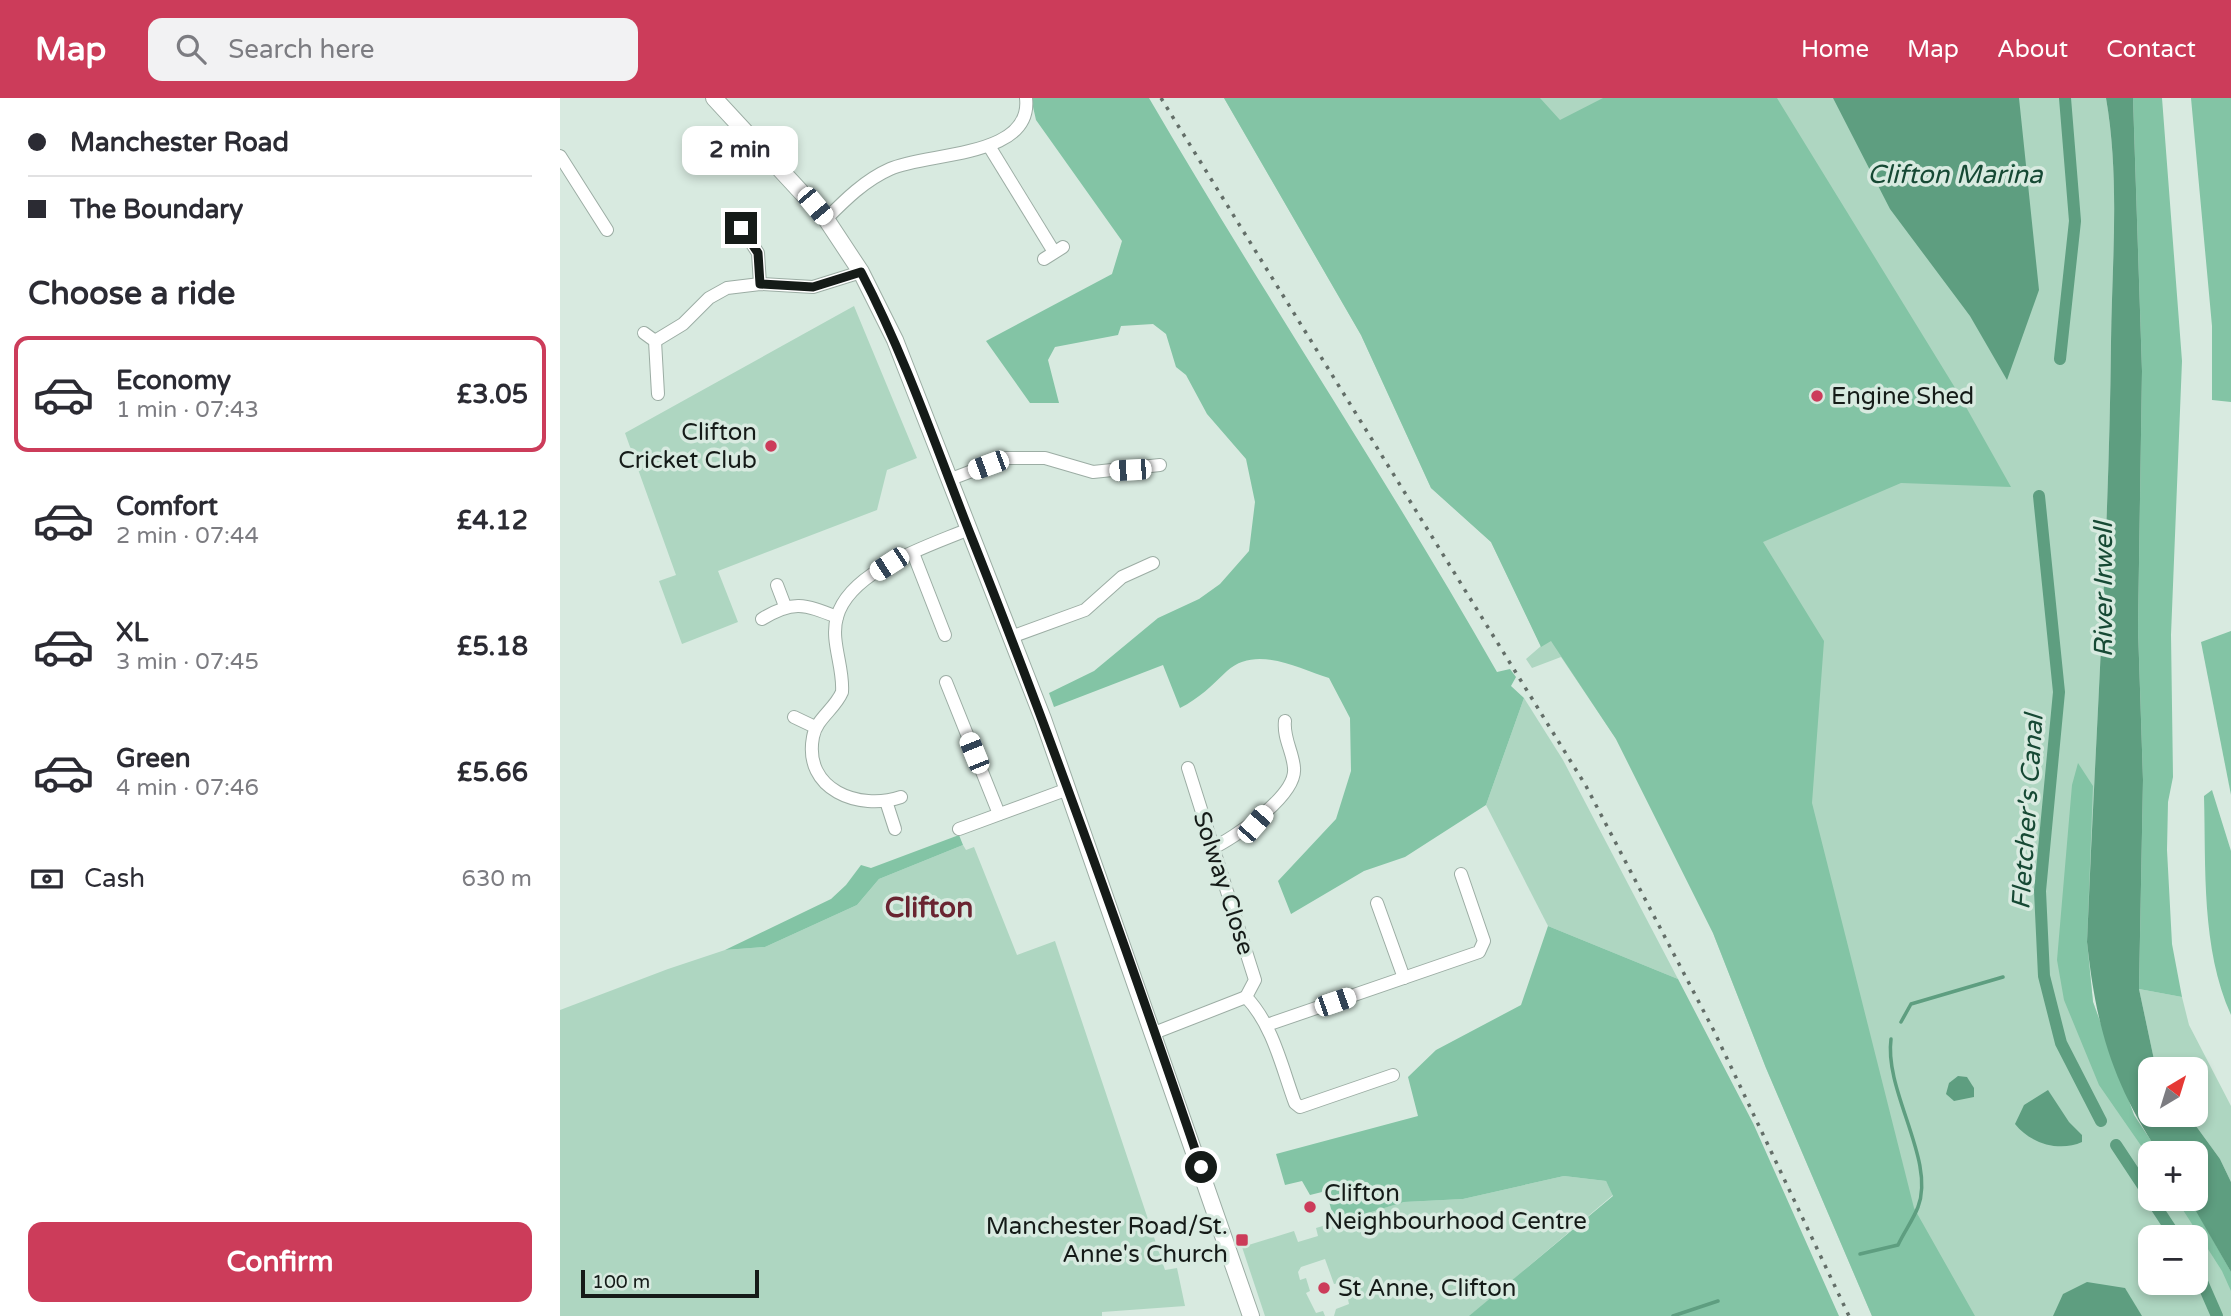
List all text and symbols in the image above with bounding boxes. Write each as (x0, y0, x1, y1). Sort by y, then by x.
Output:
search box (148, 18, 638, 81)
text: Map (35, 30, 106, 69)
icon: search (172, 30, 210, 68)
text: Search here (228, 34, 374, 65)
text: Home (1801, 35, 1869, 64)
text: Map (1907, 35, 1959, 64)
text: About (1997, 35, 2068, 64)
text: Contact (2106, 35, 2196, 64)
text: Manchester Road (70, 127, 289, 158)
callout: 2 min (683, 127, 799, 176)
text: 2 min (709, 136, 771, 164)
water label: Clifton Marina (1867, 159, 2044, 190)
car (794, 183, 837, 229)
text: The Boundary (70, 194, 243, 225)
route end (725, 212, 757, 244)
text: Choose a ride (28, 275, 235, 313)
icon: car (32, 363, 95, 426)
text: Economy (116, 365, 231, 396)
text: £3.05 (457, 379, 528, 410)
place label: Engine Shed (1831, 382, 1974, 411)
marker: Engine Shed (1809, 388, 1825, 404)
text: 1 min · 07:43 (116, 396, 259, 424)
place label: Clifton Cricket Club (618, 418, 757, 475)
marker: Clifton Cricket Club (763, 438, 779, 454)
car (965, 448, 1012, 482)
car (1109, 458, 1152, 482)
icon: car (32, 489, 95, 552)
text: Comfort (116, 491, 218, 522)
text: £4.12 (457, 505, 528, 536)
water label: River Irwell (2088, 519, 2119, 658)
text: 2 min · 07:44 (116, 522, 259, 550)
car (866, 544, 913, 584)
icon: car (32, 615, 95, 678)
text: XL (116, 617, 148, 648)
text: £5.18 (457, 631, 528, 662)
text: 3 min · 07:45 (116, 648, 259, 676)
water label: Fletcher's Canal (2005, 710, 2050, 911)
car (957, 730, 992, 776)
icon: car (32, 741, 95, 804)
text: Green (116, 743, 191, 774)
text: £5.66 (457, 757, 528, 788)
text: 4 min · 07:46 (116, 774, 259, 802)
car (1234, 801, 1277, 847)
street label: Solway Close (1187, 808, 1260, 958)
icon: cash (28, 860, 66, 898)
text: Cash (84, 863, 145, 894)
text: 630 m (462, 865, 532, 893)
district label: Clifton (885, 891, 973, 925)
car (1312, 985, 1359, 1019)
north arrow (2138, 1057, 2208, 1127)
map controls (2138, 1057, 2208, 1295)
button: + (2138, 1141, 2208, 1211)
route start (1185, 1151, 1217, 1183)
place label: Clifton Neighbourhood Centre (1324, 1179, 1587, 1236)
marker: Clifton Neighbourhood Centre (1302, 1199, 1318, 1215)
place label: Manchester Road/St. Anne's Church (986, 1212, 1228, 1269)
button: Confirm (28, 1222, 532, 1302)
button: − (2138, 1225, 2208, 1295)
marker: Manchester Road/St. Anne's Church (1234, 1232, 1250, 1248)
scale bar (581, 1267, 760, 1299)
text: 100 m (592, 1271, 650, 1293)
place label: St Anne, Clifton (1338, 1274, 1517, 1303)
marker: St Anne, Clifton (1316, 1280, 1332, 1296)

